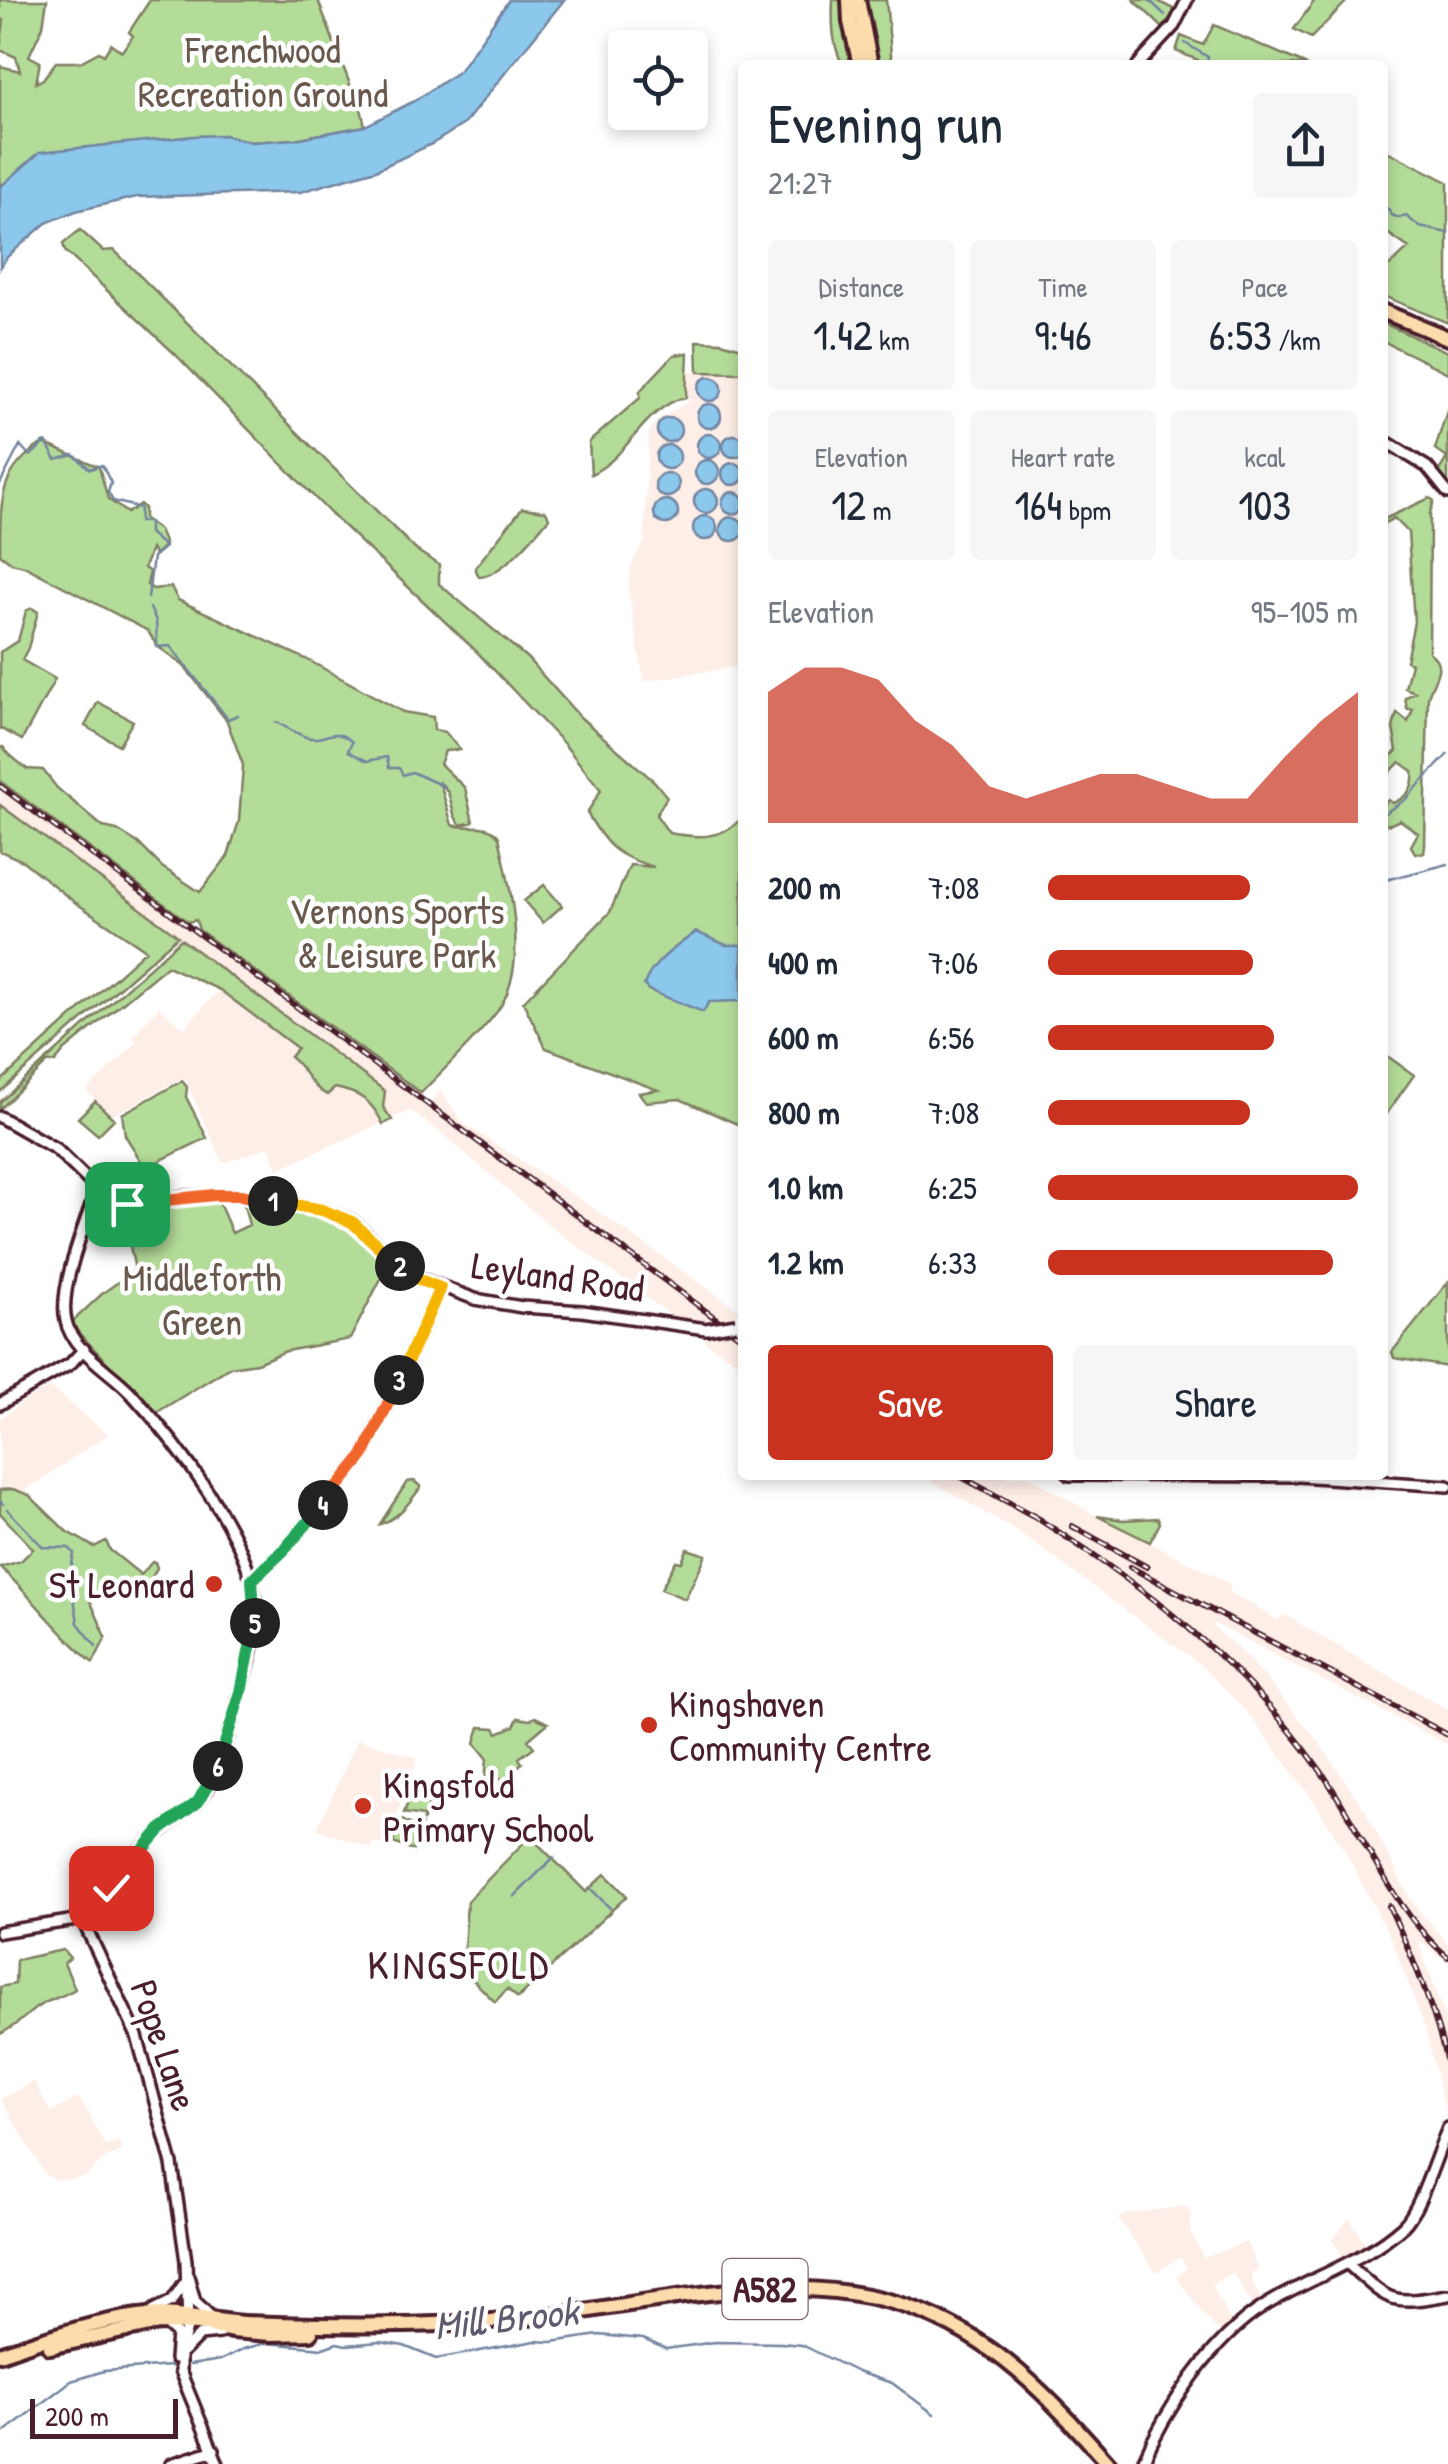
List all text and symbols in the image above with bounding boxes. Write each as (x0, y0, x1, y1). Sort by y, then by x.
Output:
park label: Frenchwood Recreation Ground (138, 23, 388, 119)
map controls (608, 30, 708, 130)
button: locate (608, 30, 708, 130)
text: Evening run (768, 86, 1003, 160)
button: share (1253, 93, 1358, 198)
text: 21:27 (768, 161, 833, 204)
text: Distance (819, 268, 904, 306)
text: Time (1038, 268, 1088, 306)
text: Pace (1241, 268, 1288, 306)
text: 1.42 (813, 306, 873, 363)
text: 9:46 (1034, 306, 1092, 363)
text: 6:53 (1209, 306, 1272, 363)
text: km (873, 321, 910, 359)
text: /km (1272, 321, 1321, 359)
text: Elevation (815, 438, 908, 476)
text: Heart rate (1011, 438, 1115, 476)
text: kcal (1244, 438, 1285, 476)
text: 12 (831, 476, 866, 533)
text: 164 (1015, 476, 1062, 533)
text: 103 (1238, 476, 1291, 533)
text: m (866, 491, 892, 529)
text: bpm (1062, 491, 1111, 529)
text: Elevation (768, 590, 874, 633)
text: 95–105 m (1251, 590, 1358, 633)
text: 200 m (768, 866, 841, 909)
text: 7:08 (928, 866, 979, 909)
park label: Vernons Sports & Leisure Park (289, 884, 505, 980)
text: 400 m (768, 941, 838, 984)
text: 7:06 (928, 941, 978, 984)
text: 600 m (768, 1016, 839, 1059)
text: 6:56 (928, 1016, 975, 1059)
text: 800 m (768, 1091, 840, 1134)
text: 7:08 (928, 1091, 979, 1134)
pin (85, 1162, 170, 1247)
text: 1.0 km (768, 1166, 843, 1209)
text: 6:25 (928, 1166, 977, 1209)
pin: 1 (248, 1176, 298, 1226)
icon: arrive (100, 1177, 155, 1232)
text: 1 (268, 1182, 278, 1220)
street label: Leyland Road (469, 1238, 648, 1314)
pin: 2 (375, 1241, 425, 1291)
text: 1.2 km (768, 1241, 844, 1284)
text: 6:33 (928, 1241, 977, 1284)
text: 2 (393, 1247, 407, 1285)
park label: Middleforth Green (123, 1251, 281, 1347)
button: Save (768, 1345, 1053, 1460)
button: Share (1073, 1345, 1358, 1460)
pin: 3 (374, 1355, 424, 1405)
text: 3 (393, 1361, 405, 1399)
pin: 4 (298, 1480, 348, 1530)
text: 4 (318, 1486, 328, 1524)
place label: St Leonard (49, 1558, 194, 1610)
marker: St Leonard (203, 1573, 225, 1595)
pin: 5 (230, 1598, 280, 1648)
text: 5 (249, 1604, 261, 1642)
place label: Kingshaven Community Centre (669, 1677, 932, 1773)
marker: Kingshaven Community Centre (638, 1714, 660, 1736)
pin: 6 (193, 1741, 243, 1791)
text: 6 (212, 1747, 224, 1785)
place label: Kingsfold Primary School (383, 1758, 594, 1854)
marker: Kingsfold Primary School (352, 1795, 374, 1817)
pin (69, 1846, 154, 1931)
icon: check (84, 1861, 139, 1916)
district label: KINGSFOLD (368, 1937, 550, 1991)
street label: Pope Lane (118, 1973, 212, 2117)
road number: A582 (722, 2259, 808, 2319)
water label: Mill Brook (432, 2282, 584, 2351)
scale bar (30, 2394, 178, 2438)
text: 200 m (45, 2397, 109, 2435)

